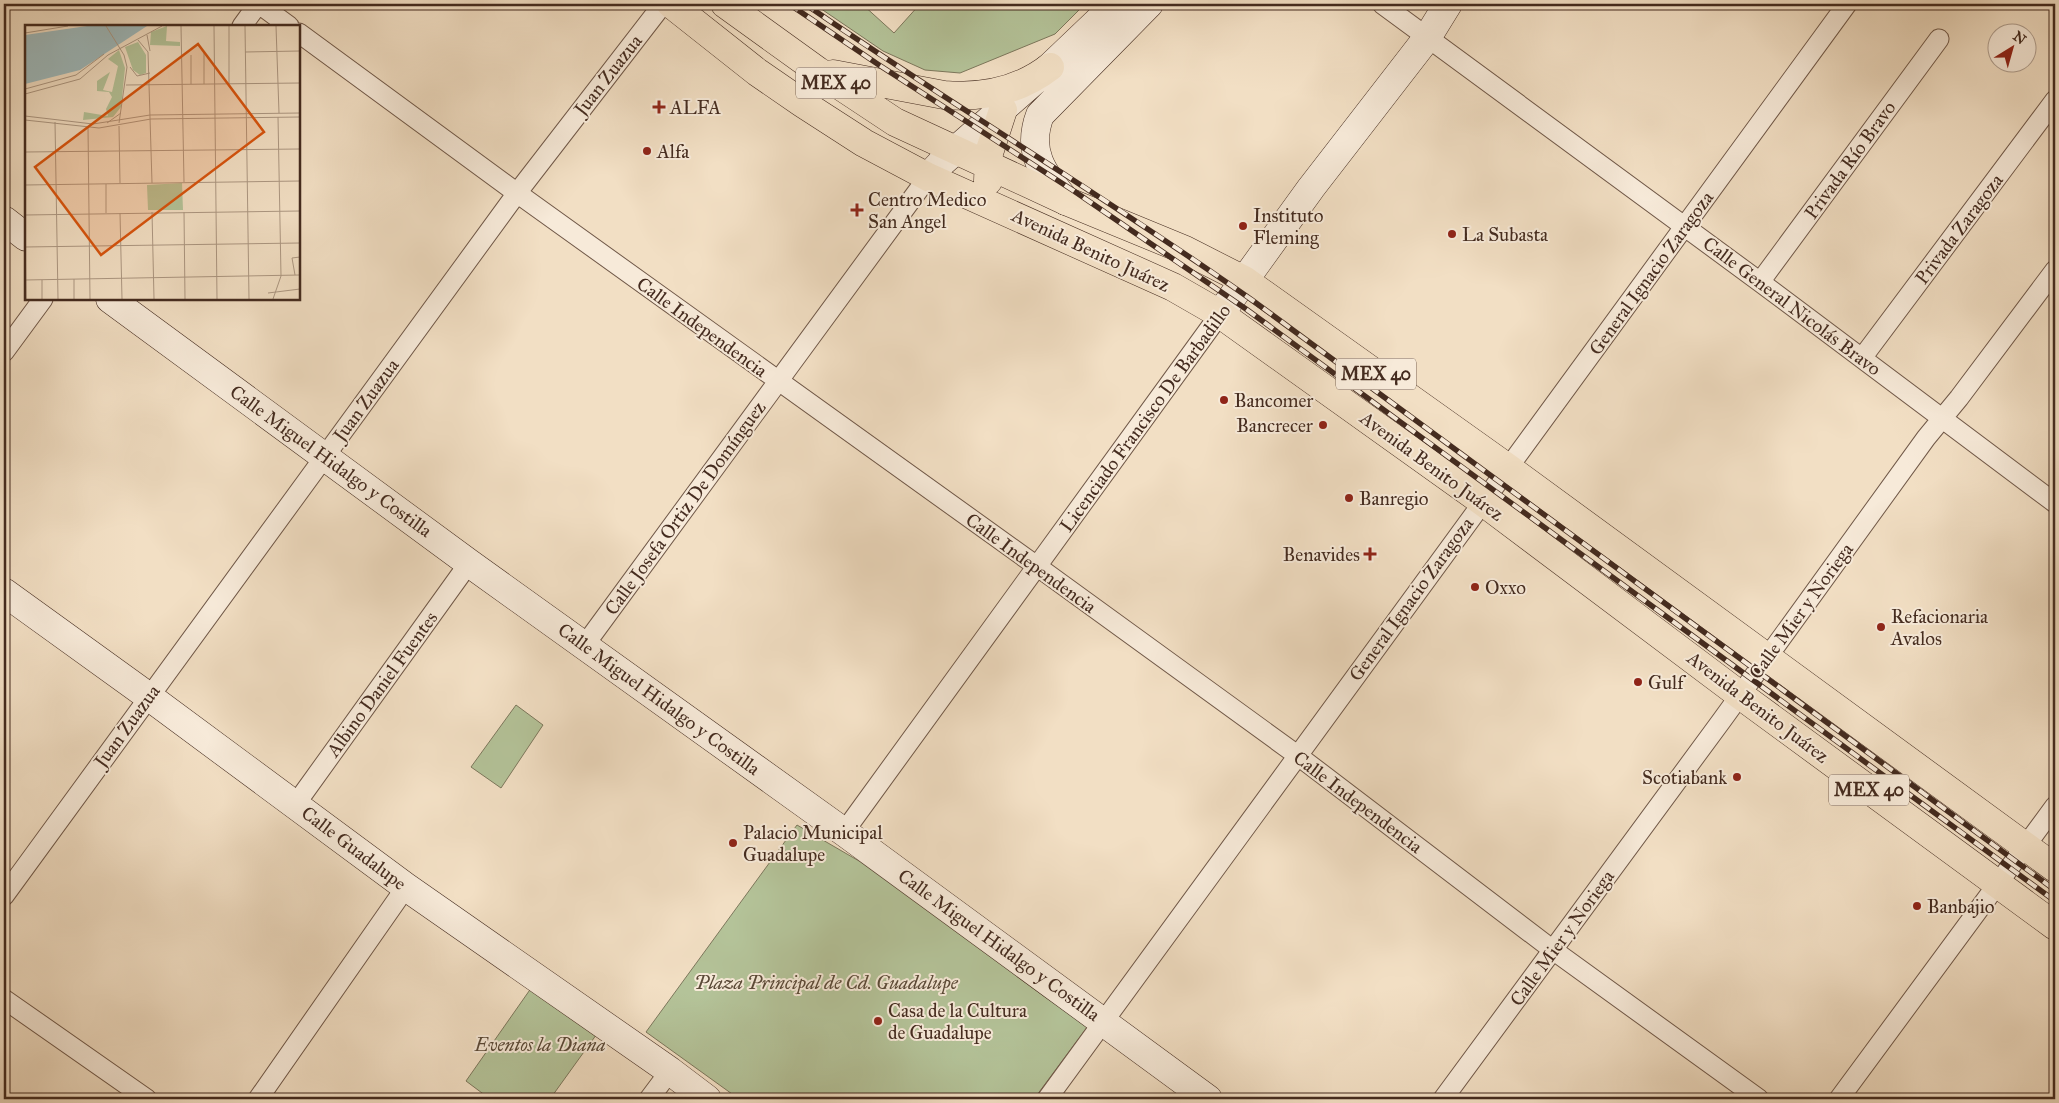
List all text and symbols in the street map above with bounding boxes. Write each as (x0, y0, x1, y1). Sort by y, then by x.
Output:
north arrow (1986, 22, 2036, 72)
inset map (25, 25, 300, 300)
text: N (2010, 28, 2029, 48)
street label: Juan Zuazua (568, 29, 648, 122)
road number: MEX 40 (796, 68, 876, 99)
place label: ALFA (669, 96, 721, 119)
street label: Privada Río Bravo (1800, 96, 1901, 223)
marker: ALFA (652, 100, 666, 114)
place label: Alfa (656, 140, 690, 163)
marker: Alfa (641, 145, 653, 157)
street label: Privada Zaragoza (1910, 169, 2009, 289)
street label: General Ignacio Zaragoza (1584, 186, 1720, 360)
place label: Centro Medico San Angel (868, 188, 987, 234)
marker: Centro Medico San Angel (850, 203, 864, 217)
street label: Avenida Benito Juárez (1007, 203, 1174, 298)
place label: Instituto Fleming (1253, 204, 1324, 250)
marker: Instituto Fleming (1237, 220, 1249, 232)
place label: La Subasta (1462, 223, 1549, 246)
marker: La Subasta (1446, 228, 1458, 240)
street label: Calle General Nicolás Bravo (1699, 232, 1886, 381)
street label: Calle Independencia (632, 272, 773, 383)
street label: Licenciado Francisco De Barbadillo (1055, 299, 1236, 536)
street label: Juan Zuazua (327, 353, 405, 448)
road number: MEX 40 (1336, 358, 1416, 389)
street label: Calle Miguel Hidalgo y Costilla (225, 380, 437, 543)
place label: Bancomer (1234, 389, 1314, 412)
marker: Bancomer (1218, 394, 1230, 406)
street label: Calle Josefa Ortiz De Domínguez (600, 396, 771, 620)
street label: Avenida Benito Juárez (1354, 406, 1508, 527)
place label: Bancrecer (1236, 414, 1314, 437)
marker: Bancrecer (1317, 419, 1329, 431)
place label: Banregio (1359, 487, 1429, 511)
marker: Banregio (1343, 492, 1355, 504)
street label: Calle Independencia (961, 508, 1102, 619)
street label: General Ignacio Zaragoza (1344, 512, 1480, 686)
street label: Calle Mier y Noriega (1744, 538, 1859, 684)
place label: Benavides (1283, 543, 1360, 566)
marker: Benavides (1364, 548, 1376, 560)
place label: Oxxo (1485, 576, 1526, 599)
marker: Oxxo (1469, 581, 1481, 593)
place label: Refacionaria Avalos (1890, 605, 1989, 650)
street label: Albino Daniel Fuentes (321, 607, 442, 762)
street label: Calle Miguel Hidalgo y Costilla (553, 618, 765, 781)
marker: Refacionaria Avalos (1875, 621, 1887, 633)
street label: Avenida Benito Juárez (1681, 646, 1834, 769)
place label: Gulf (1648, 671, 1686, 694)
marker: Gulf (1632, 676, 1644, 688)
street label: Juan Zuazua (88, 679, 166, 774)
street label: Calle Independencia (1289, 746, 1428, 859)
place label: Scotiabank (1642, 766, 1727, 789)
marker: Scotiabank (1731, 771, 1743, 783)
road number: MEX 40 (1829, 774, 1909, 806)
street label: Calle Guadalupe (297, 801, 411, 895)
place label: Palacio Municipal Guadalupe (743, 821, 883, 866)
marker: Palacio Municipal Guadalupe (727, 837, 739, 849)
street label: Calle Miguel Hidalgo y Costilla (893, 864, 1105, 1027)
street label: Calle Mier y Noriega (1505, 865, 1620, 1011)
place label: Banbajio (1927, 895, 1995, 918)
marker: Banbajio (1911, 900, 1923, 912)
park label: Plaza Principal de Cd. Guadalupe (694, 971, 959, 995)
place label: Casa de la Cultura de Guadalupe (888, 999, 1028, 1044)
marker: Casa de la Cultura de Guadalupe (872, 1015, 884, 1027)
park label: Eventos la Diana (474, 1033, 605, 1056)

